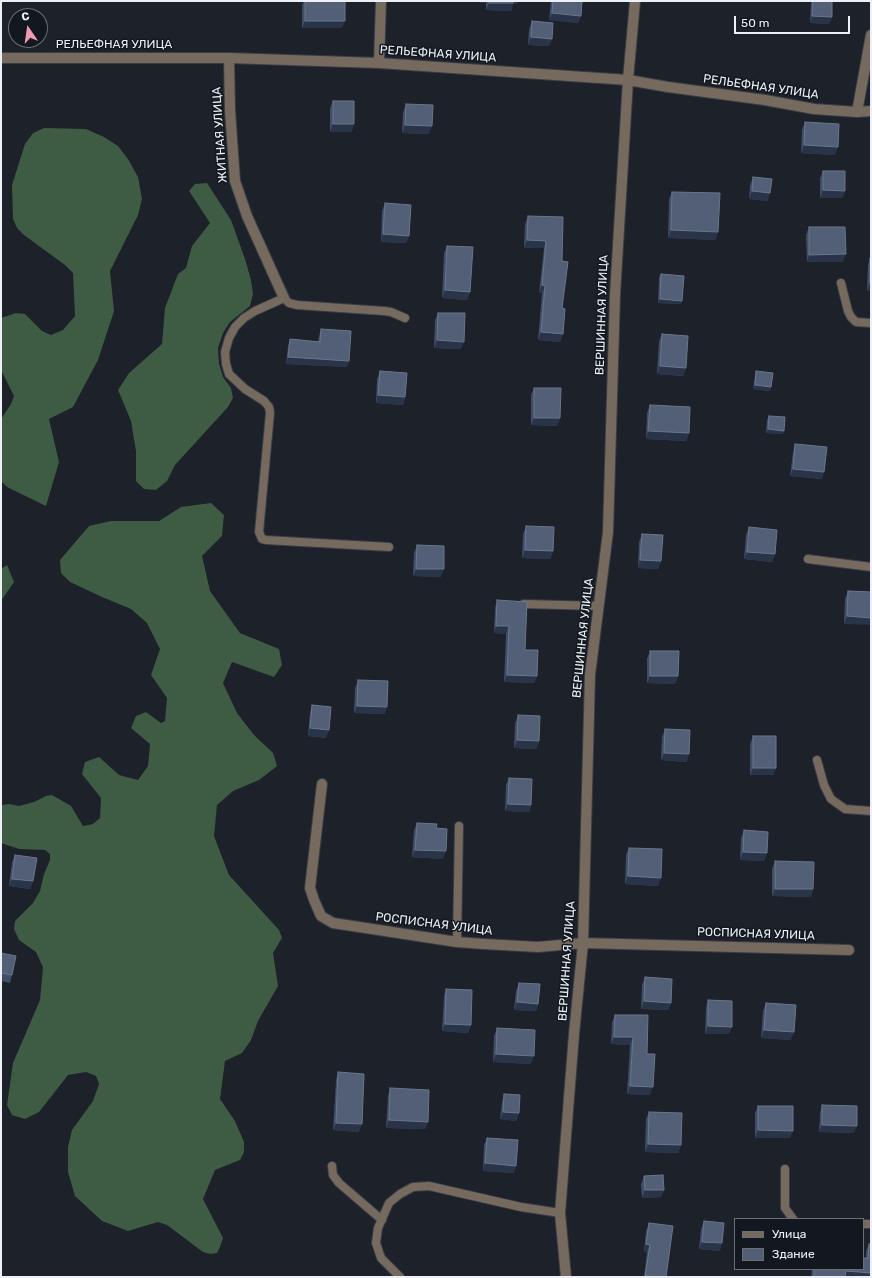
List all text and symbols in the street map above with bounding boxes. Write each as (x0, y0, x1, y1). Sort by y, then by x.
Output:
north arrow (8, 8, 48, 48)
scale bar (736, 8, 852, 34)
text: С (20, 10, 31, 24)
text: 50 m (741, 16, 769, 30)
street label: РЕЛЬЕФНАЯ УЛИЦА (56, 38, 172, 52)
street label: РЕЛЬЕФНАЯ УЛИЦА (379, 43, 497, 65)
street label: РЕЛЬЕФНАЯ УЛИЦА (702, 72, 820, 102)
street label: ЖИТНАЯ УЛИЦА (209, 87, 231, 183)
street label: ВЕРШИННАЯ УЛИЦА (593, 255, 611, 375)
street label: ВЕРШИННАЯ УЛИЦА (570, 577, 596, 699)
street label: ВЕРШИННАЯ УЛИЦА (556, 900, 578, 1022)
street label: РОСПИСНАЯ УЛИЦА (375, 910, 493, 938)
street label: РОСПИСНАЯ УЛИЦА (697, 925, 815, 943)
legend (734, 1218, 864, 1270)
text: Улица (772, 1227, 806, 1241)
text: Здание (772, 1247, 815, 1261)

